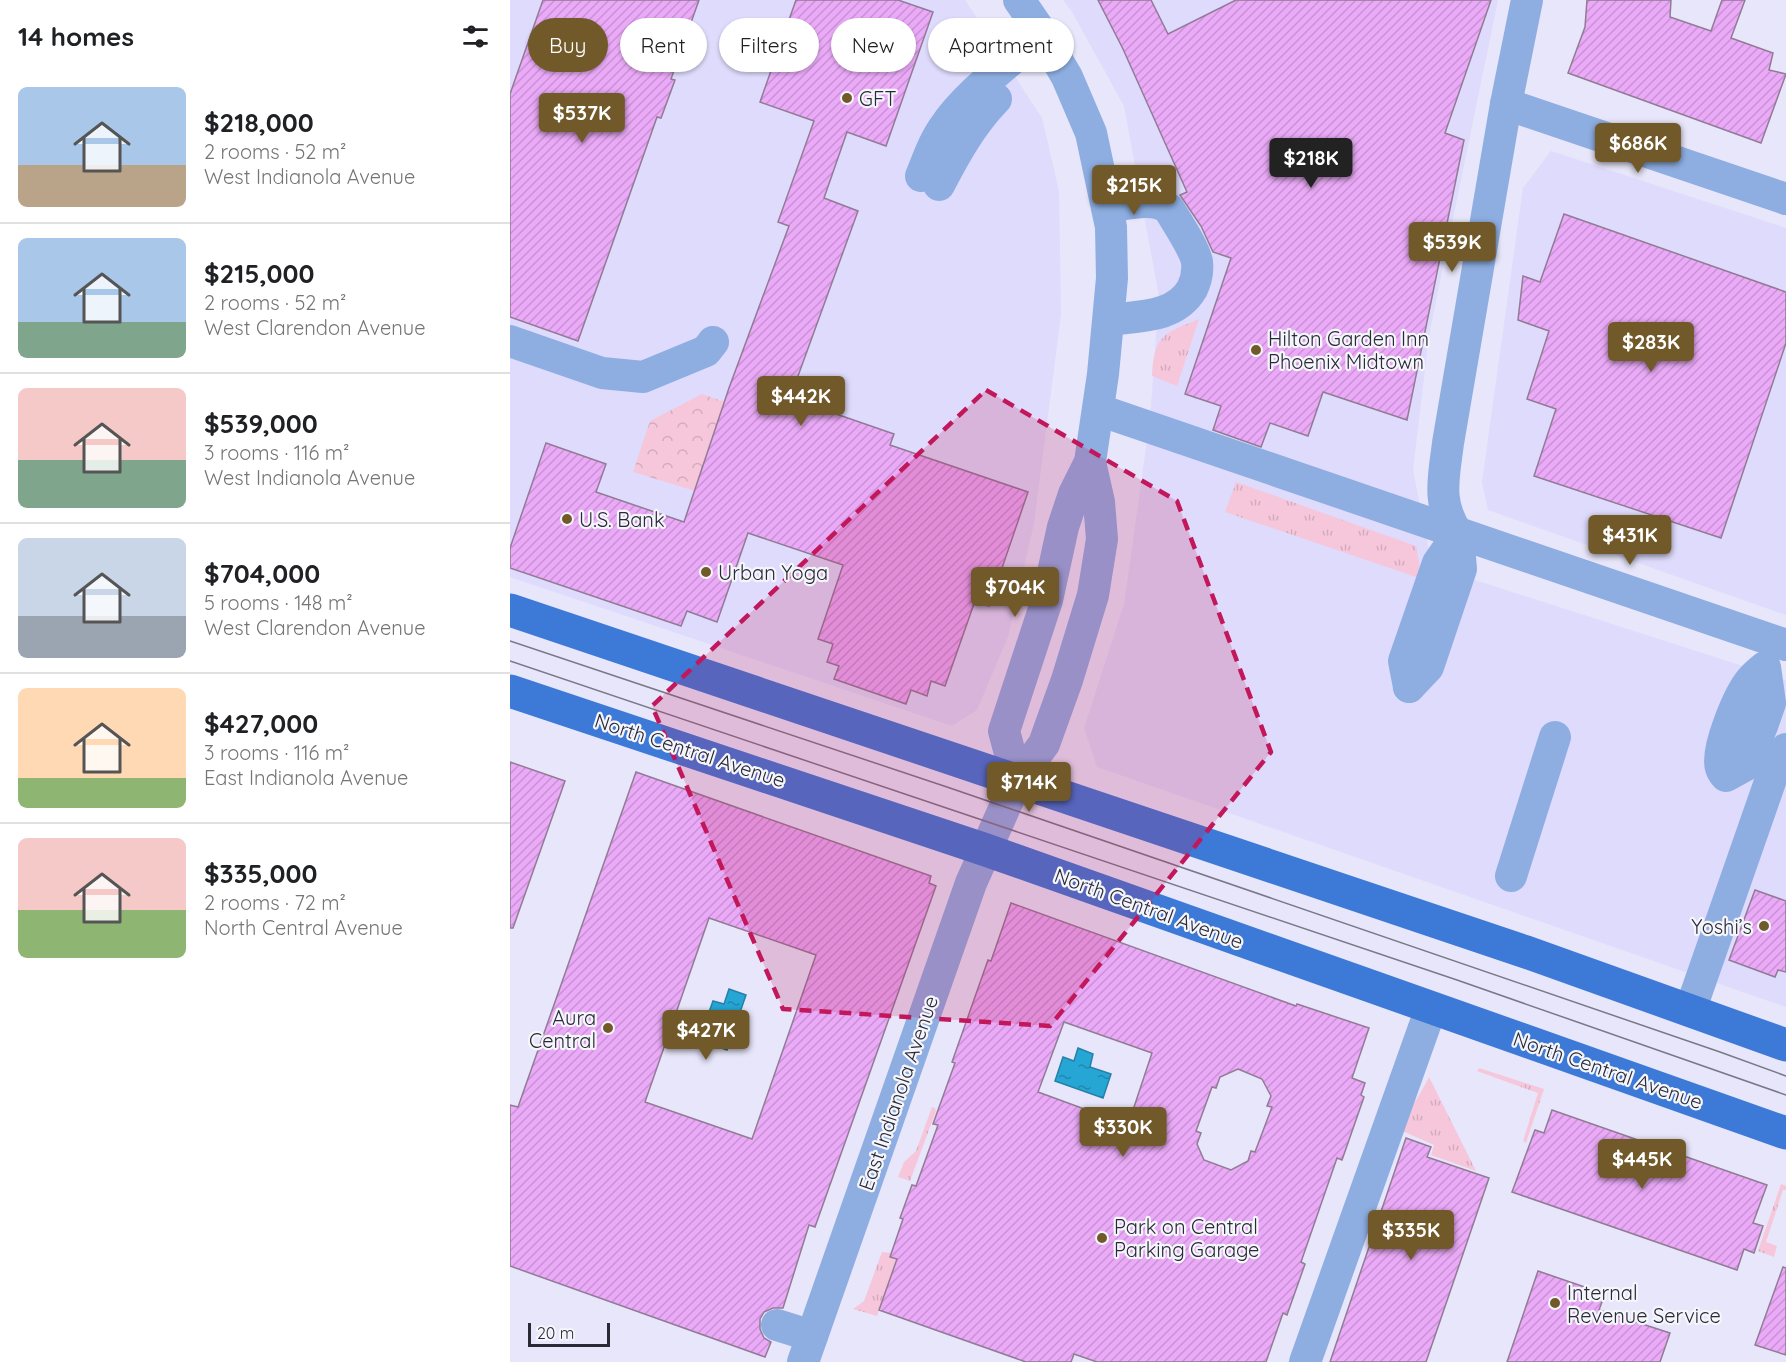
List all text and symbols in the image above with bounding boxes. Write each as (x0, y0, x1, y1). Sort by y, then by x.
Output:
chip: Buy (528, 18, 608, 72)
chip: Rent (620, 18, 707, 72)
chip: Filters (719, 18, 819, 72)
chip: New (831, 18, 916, 72)
chip: Apartment (928, 18, 1074, 72)
text: 14 homes (18, 20, 134, 53)
icon: filters (459, 20, 492, 53)
place label: GFT (859, 86, 897, 111)
marker: GFT (840, 91, 854, 105)
pin: $537K (540, 93, 624, 144)
text: $537K (553, 100, 611, 125)
text: $218,000 (204, 106, 314, 139)
icon: home (66, 111, 138, 183)
pin: $686K (1596, 123, 1680, 174)
text: $686K (1609, 130, 1667, 155)
pin: $218K (1269, 138, 1353, 189)
text: 2 rooms · 52 m² (204, 139, 346, 164)
text: $218K (1283, 145, 1339, 170)
text: West Indianola Avenue (204, 164, 415, 189)
pin: $215K (1092, 165, 1176, 216)
text: $215K (1106, 172, 1162, 197)
pin: $539K (1410, 222, 1494, 273)
text: $539K (1423, 229, 1481, 254)
text: $215,000 (204, 257, 314, 290)
icon: home (66, 262, 138, 334)
text: 2 rooms · 52 m² (204, 290, 346, 315)
text: West Clarendon Avenue (204, 315, 425, 340)
pin: $283K (1609, 322, 1693, 373)
place label: Hilton Garden Inn Phoenix Midtown (1268, 326, 1429, 374)
text: $283K (1622, 329, 1680, 354)
marker: Hilton Garden Inn Phoenix Midtown (1249, 343, 1263, 357)
pin: $442K (759, 376, 843, 427)
text: $442K (771, 383, 831, 408)
text: $539,000 (204, 407, 318, 440)
icon: home (66, 412, 138, 484)
text: 3 rooms · 116 m² (204, 440, 349, 465)
text: West Indianola Avenue (204, 465, 415, 490)
place label: U.S. Bank (579, 507, 665, 532)
marker: U.S. Bank (560, 512, 574, 526)
pin: $431K (1588, 515, 1672, 566)
text: $431K (1602, 522, 1658, 547)
text: $704,000 (204, 557, 320, 590)
place label: Urban Yoga (718, 560, 828, 585)
icon: home (66, 562, 138, 634)
marker: Urban Yoga (699, 565, 713, 579)
pin: $704K (973, 567, 1057, 618)
text: $704K (985, 574, 1045, 599)
text: 5 rooms · 148 m² (204, 590, 353, 615)
text: West Clarendon Avenue (204, 615, 425, 640)
text: $427,000 (204, 707, 318, 740)
street label: North Central Avenue (592, 707, 788, 793)
icon: home (66, 712, 138, 784)
text: 3 rooms · 116 m² (204, 740, 349, 765)
pin: $714K (987, 762, 1071, 813)
text: East Indianola Avenue (204, 765, 408, 790)
text: $714K (1001, 769, 1057, 794)
text: $335,000 (204, 857, 317, 890)
icon: home (66, 862, 138, 934)
street label: North Central Avenue (1051, 862, 1247, 954)
text: 2 rooms · 72 m² (204, 890, 346, 915)
place label: Yoshi’s (1691, 914, 1752, 939)
text: North Central Avenue (204, 915, 403, 940)
marker: Yoshi’s (1757, 919, 1771, 933)
street label: East Indianola Avenue (853, 992, 943, 1194)
place label: Aura Central (529, 1005, 596, 1053)
pin: $427K (664, 1010, 748, 1061)
text: $427K (676, 1017, 736, 1042)
marker: Aura Central (601, 1021, 615, 1035)
street label: North Central Avenue (1510, 1026, 1706, 1114)
pin: $330K (1081, 1107, 1165, 1158)
text: $330K (1094, 1114, 1152, 1139)
pin: $445K (1600, 1139, 1684, 1190)
text: $445K (1612, 1146, 1672, 1171)
pin: $335K (1369, 1210, 1453, 1261)
place label: Park on Central Parking Garage (1114, 1214, 1259, 1262)
text: $335K (1382, 1217, 1440, 1242)
marker: Park on Central Parking Garage (1095, 1231, 1109, 1245)
place label: Internal Revenue Service (1567, 1280, 1721, 1328)
marker: Internal Revenue Service (1548, 1296, 1562, 1310)
scale bar (528, 1320, 610, 1348)
text: 20 m (537, 1323, 574, 1343)

